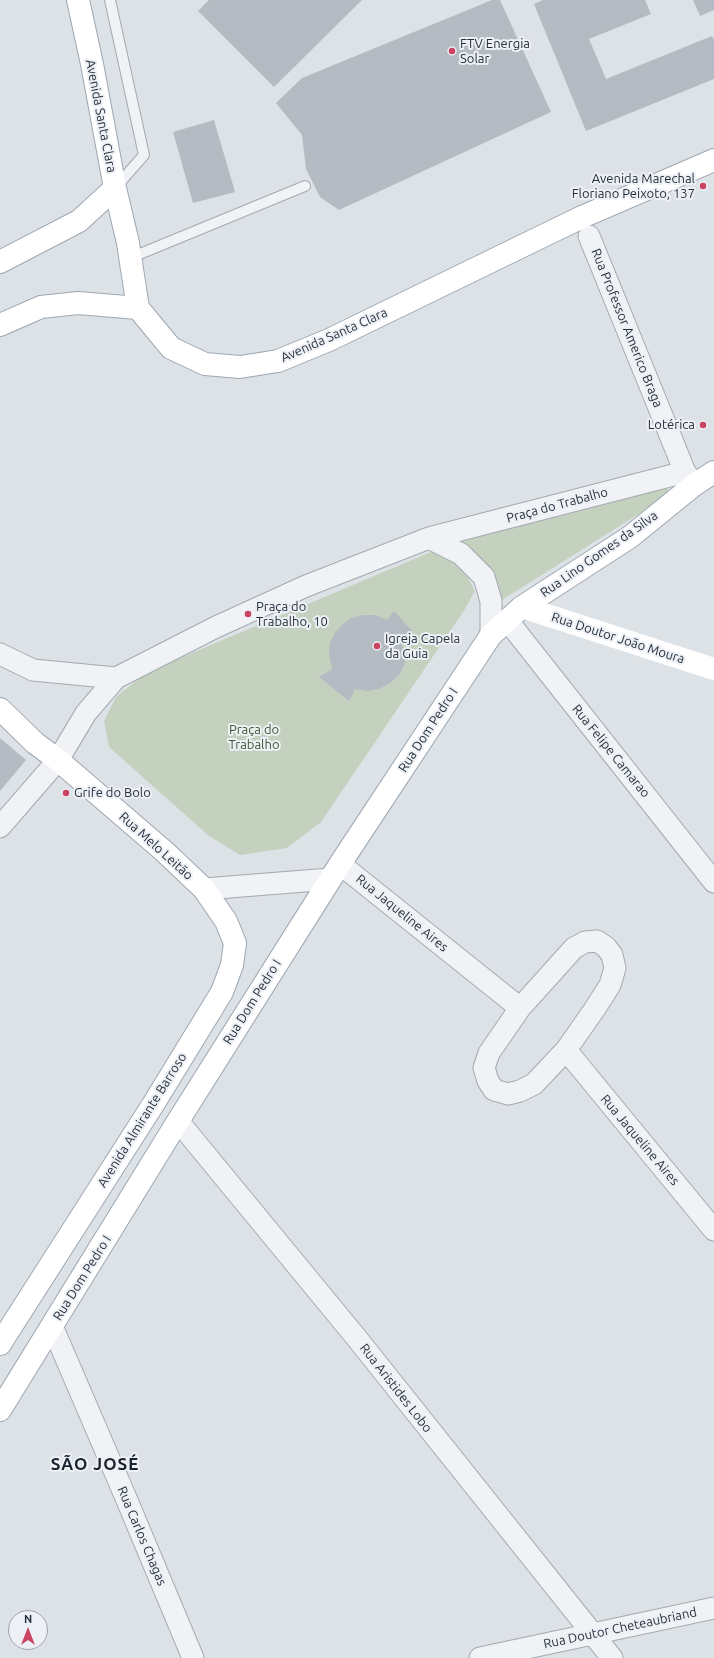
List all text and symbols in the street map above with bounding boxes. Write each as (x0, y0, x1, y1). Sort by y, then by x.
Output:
place label: FTV Energia Solar (460, 36, 530, 67)
marker: FTV Energia Solar (447, 46, 457, 56)
street label: Avenida Santa Clara (82, 58, 120, 174)
place label: Avenida Marechal Floriano Peixoto, 137 (572, 171, 695, 202)
marker: Avenida Marechal Floriano Peixoto, 137 (698, 181, 708, 191)
street label: Rua Professor Americo Braga (588, 246, 666, 410)
street label: Avenida Santa Clara (278, 304, 390, 366)
place label: Lotérica (648, 417, 695, 433)
marker: Lotérica (698, 420, 708, 430)
street label: Praça do Trabalho (505, 484, 609, 526)
street label: Rua Lino Gomes da Silva (537, 508, 661, 600)
place label: Praça do Trabalho, 10 (256, 599, 328, 630)
marker: Praça do Trabalho, 10 (243, 609, 253, 619)
street label: Rua Doutor João Moura (549, 609, 687, 667)
place label: Igreja Capela da Guia (385, 631, 460, 662)
marker: Igreja Capela da Guia (372, 641, 382, 651)
street label: Rua Dom Pedro I (395, 685, 461, 775)
street label: Rua Felipe Camarao (569, 701, 653, 801)
park label: Praça do Trabalho (228, 722, 280, 753)
place label: Grife do Bolo (74, 785, 151, 801)
marker: Grife do Bolo (61, 788, 71, 798)
street label: Rua Melo Leitão (116, 809, 196, 883)
street label: Rua Jaqueline Aires (353, 871, 451, 955)
street label: Rua Dom Pedro I (220, 957, 284, 1047)
street label: Avenida Almirante Barroso (94, 1050, 190, 1190)
street label: Rua Jaqueline Aires (597, 1091, 683, 1189)
street label: Rua Dom Pedro I (50, 1233, 114, 1323)
street label: Rua Aristides Lobo (356, 1340, 436, 1436)
district label: SÃO JOSÉ (51, 1454, 139, 1474)
street label: Rua Carlos Chagas (114, 1484, 170, 1588)
street label: Rua Doutor Cheteaubriand (542, 1604, 698, 1652)
north arrow (8, 1610, 48, 1650)
text: N (24, 1613, 32, 1625)

